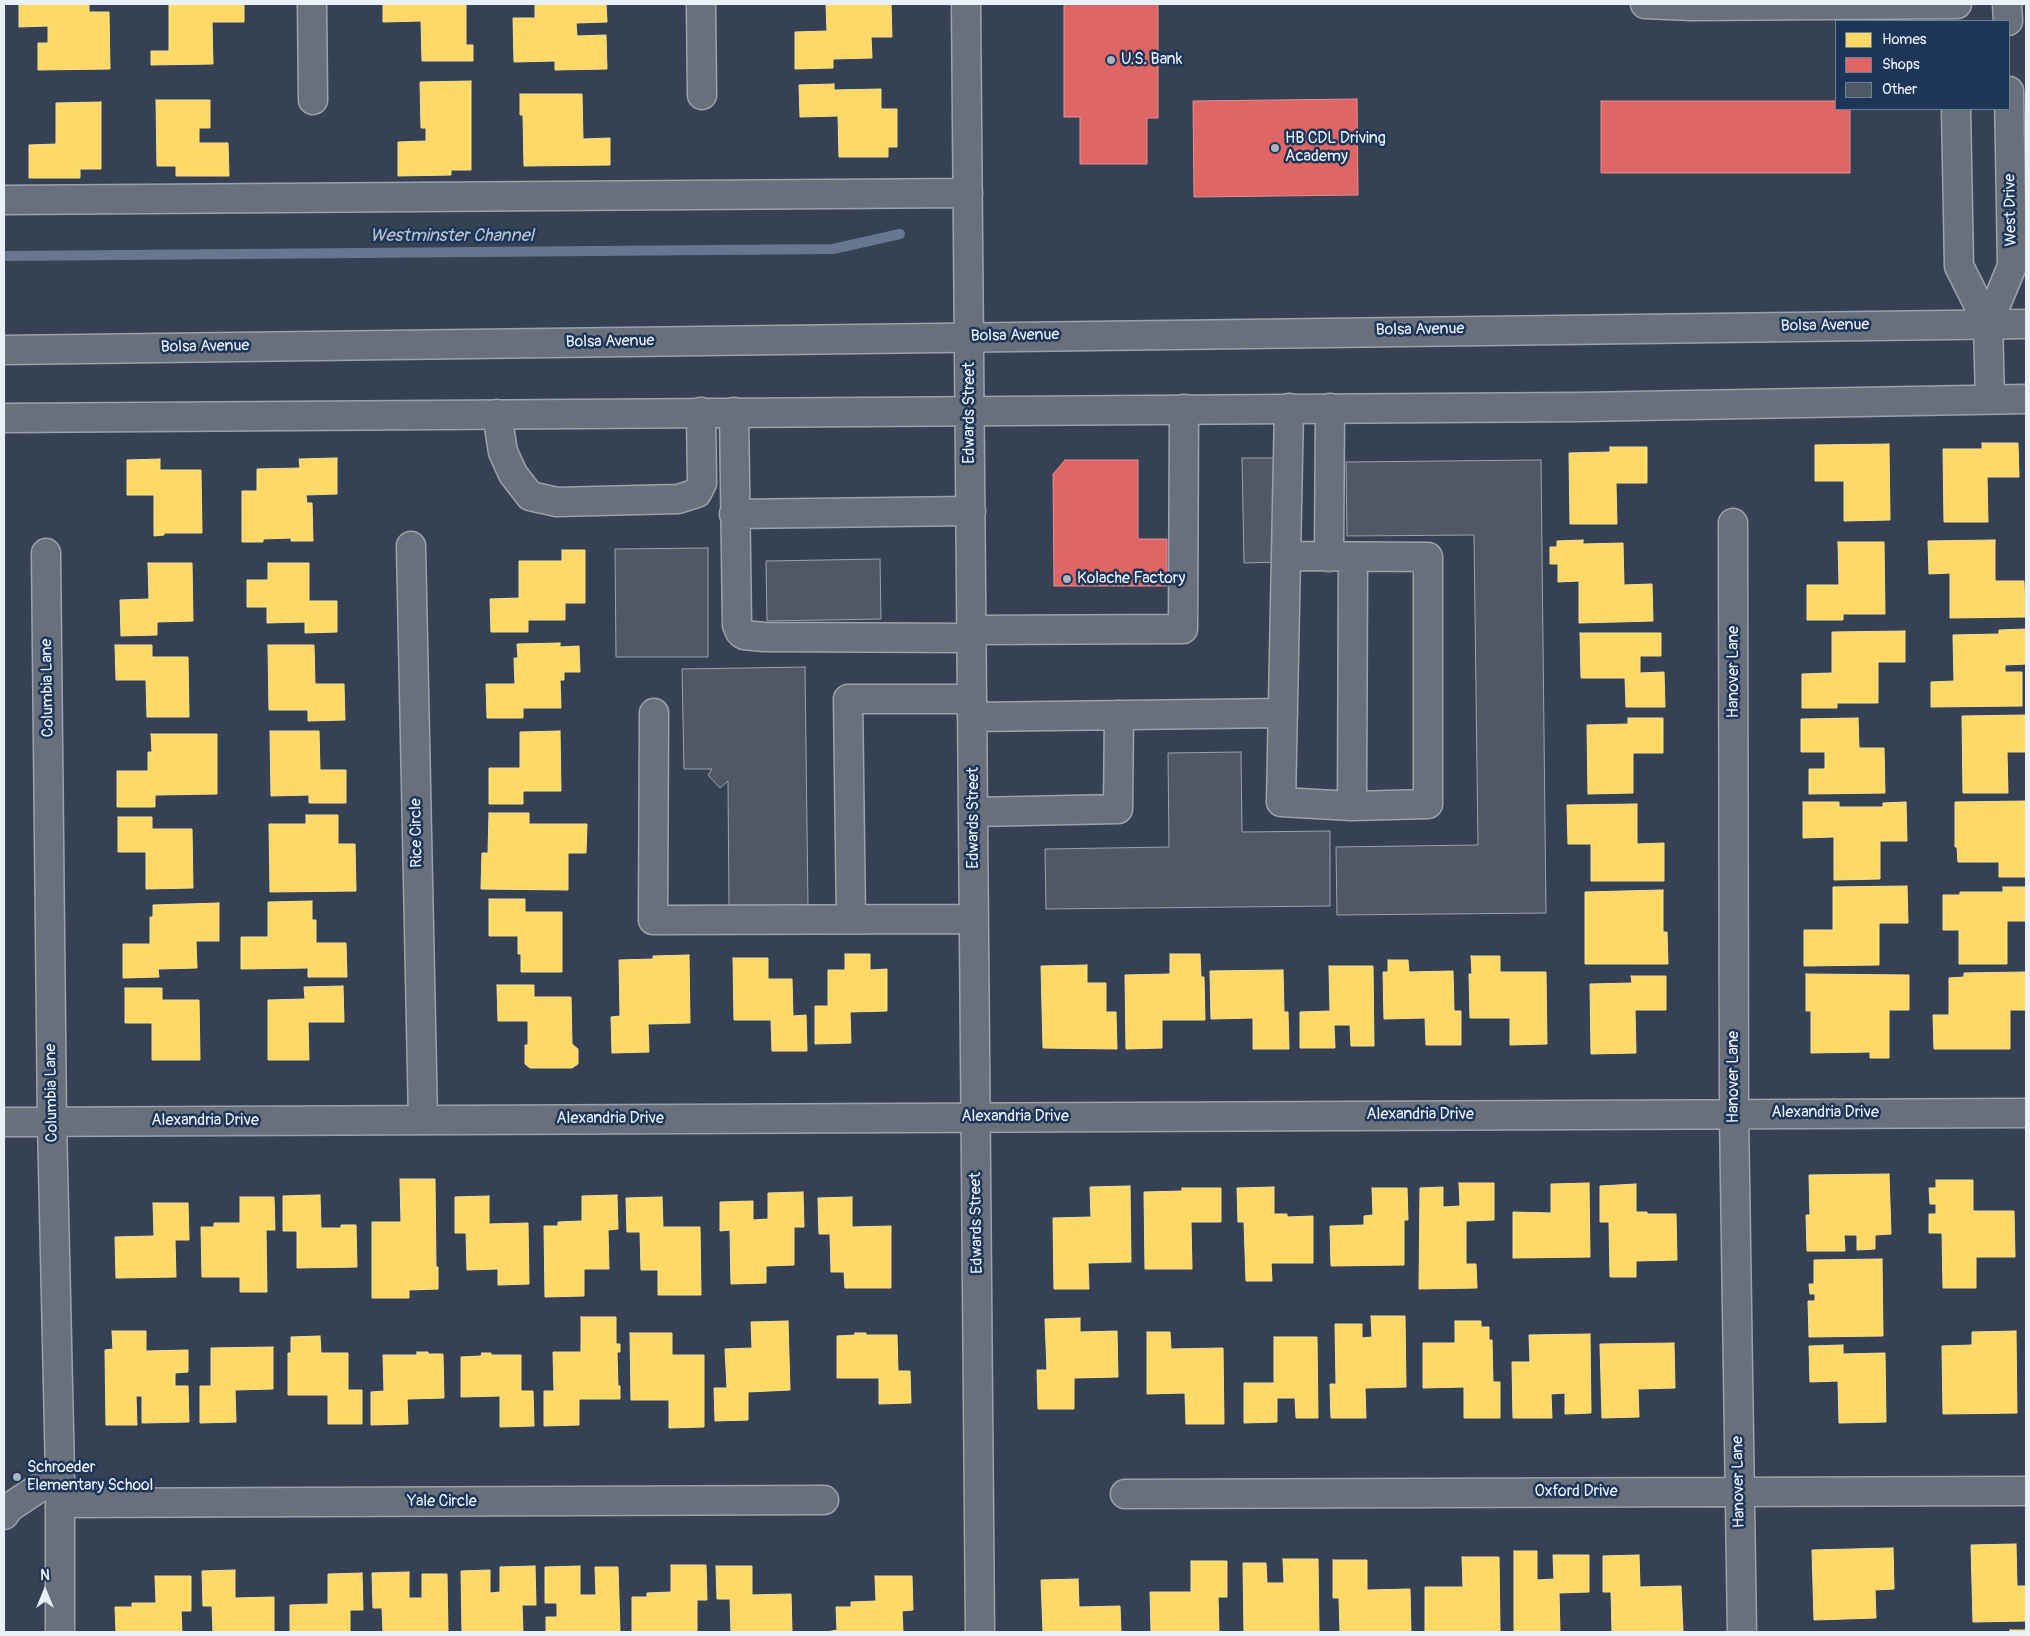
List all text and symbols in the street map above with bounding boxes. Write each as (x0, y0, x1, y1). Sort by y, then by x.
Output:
legend (1835, 20, 2010, 110)
text: Homes (1882, 30, 1927, 49)
place label: U.S. Bank (1121, 50, 1182, 70)
marker: U.S. Bank (1105, 54, 1117, 66)
text: Shops (1882, 55, 1920, 74)
text: Other (1882, 80, 1917, 99)
place label: HB CDL Driving Academy (1285, 129, 1386, 167)
marker: HB CDL Driving Academy (1269, 142, 1281, 154)
street label: West Drive (2001, 173, 2021, 247)
water label: Westminster Channel (370, 225, 534, 247)
street label: Bolsa Avenue (1780, 316, 1870, 336)
street label: Bolsa Avenue (1375, 320, 1465, 340)
street label: Bolsa Avenue (970, 326, 1060, 346)
street label: Bolsa Avenue (565, 332, 655, 352)
street label: Bolsa Avenue (160, 337, 250, 357)
street label: Edwards Street (960, 362, 980, 464)
place label: Kolache Factory (1077, 569, 1185, 589)
marker: Kolache Factory (1061, 573, 1073, 585)
street label: Hanover Lane (1724, 626, 1744, 718)
street label: Columbia Lane (38, 639, 58, 737)
street label: Edwards Street (964, 767, 984, 869)
street label: Rice Circle (407, 798, 427, 868)
street label: Hanover Lane (1724, 1031, 1744, 1123)
street label: Columbia Lane (42, 1044, 62, 1142)
street label: Alexandria Drive (1771, 1103, 1879, 1123)
street label: Alexandria Drive (1366, 1105, 1474, 1125)
street label: Alexandria Drive (961, 1107, 1069, 1127)
street label: Alexandria Drive (556, 1109, 664, 1129)
street label: Alexandria Drive (151, 1111, 259, 1131)
street label: Edwards Street (967, 1172, 987, 1274)
street label: Hanover Lane (1729, 1436, 1749, 1528)
place label: Schroeder Elementary School (27, 1458, 153, 1496)
marker: Schroeder Elementary School (11, 1471, 23, 1483)
street label: Oxford Drive (1534, 1482, 1618, 1502)
street label: Yale Circle (407, 1492, 477, 1512)
north arrow (20, 1566, 70, 1616)
text: N (40, 1567, 50, 1584)

